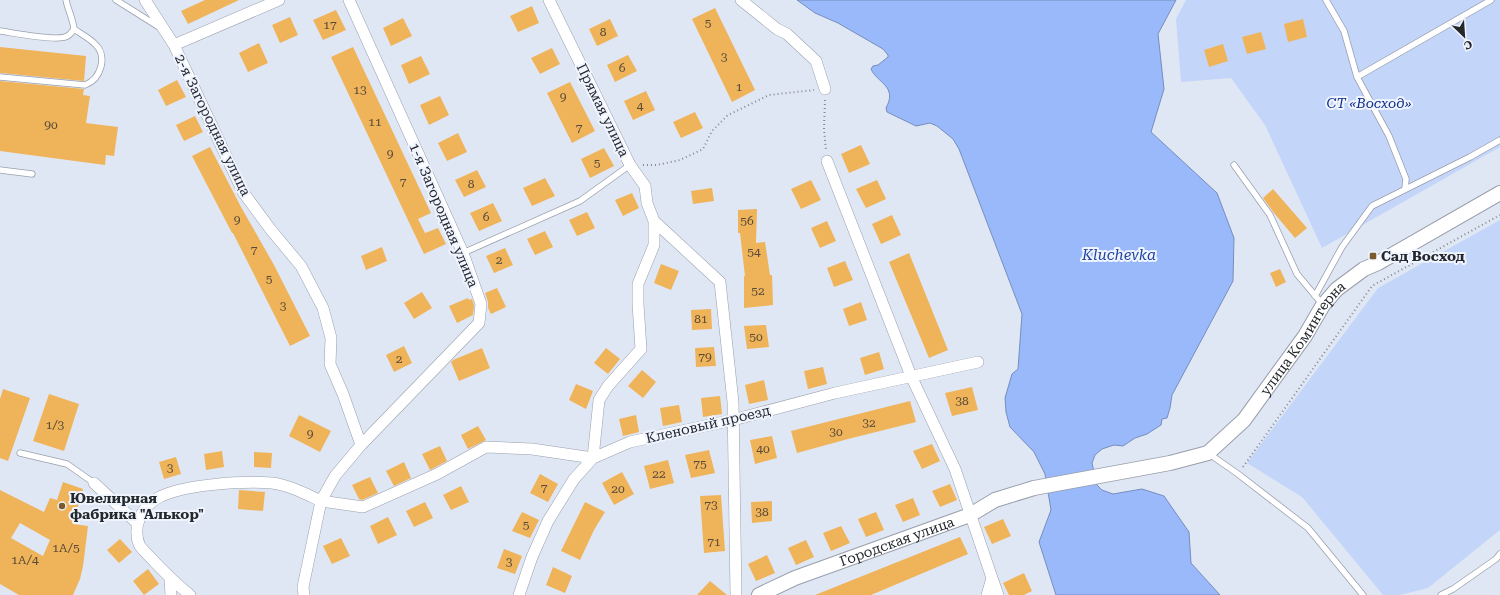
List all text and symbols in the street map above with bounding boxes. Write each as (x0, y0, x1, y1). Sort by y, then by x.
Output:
house number: 5 (705, 16, 712, 30)
north arrow (1444, 16, 1484, 56)
house number: 17 (323, 18, 337, 32)
house number: 8 (600, 25, 607, 39)
text: С (1462, 37, 1474, 52)
house number: 3 (721, 50, 728, 64)
street label: 2-я Загородная улица (172, 52, 254, 199)
street label: Прямая улица (573, 61, 633, 160)
house number: 6 (619, 61, 626, 75)
house number: 1 (736, 80, 743, 94)
house number: 13 (353, 83, 367, 97)
house number: 9 (560, 90, 567, 104)
park label: СТ «Восход» (1327, 95, 1411, 111)
house number: 4 (637, 99, 644, 113)
house number: 11 (368, 115, 382, 129)
house number: 90 (44, 118, 58, 132)
house number: 7 (576, 121, 583, 135)
street label: 1-я Загородная улица (406, 140, 482, 290)
house number: 9 (387, 147, 394, 161)
house number: 5 (594, 156, 601, 170)
house number: 7 (400, 175, 407, 189)
house number: 8 (468, 177, 475, 191)
house number: 6 (483, 210, 490, 224)
house number: 9 (234, 213, 241, 227)
house number: 56 (740, 214, 754, 228)
house number: 7 (251, 243, 258, 257)
house number: 54 (747, 245, 761, 259)
water label: Kluchevka (1081, 246, 1156, 264)
place label: Сад Восход (1381, 248, 1465, 264)
marker: Сад Восход (1368, 251, 1378, 261)
house number: 2 (496, 253, 503, 267)
house number: 5 (266, 272, 273, 286)
street label: улица Коминтерна (1257, 278, 1348, 398)
house number: 52 (751, 284, 765, 298)
house number: 3 (280, 299, 287, 313)
house number: 81 (694, 312, 708, 326)
house number: 50 (749, 330, 763, 344)
house number: 79 (698, 350, 712, 364)
house number: 2 (396, 352, 403, 366)
house number: 38 (955, 394, 969, 408)
street label: Кленовый проезд (644, 402, 772, 446)
house number: 32 (862, 416, 876, 430)
house number: 1/3 (46, 418, 65, 432)
house number: 30 (829, 425, 843, 439)
house number: 9 (307, 427, 314, 441)
house number: 40 (756, 442, 770, 456)
house number: 75 (693, 457, 707, 471)
house number: 3 (167, 461, 174, 475)
house number: 22 (652, 467, 666, 481)
house number: 7 (541, 481, 548, 495)
house number: 20 (611, 482, 625, 496)
place label: Ювелирная фабрика "Алькор" (70, 490, 204, 522)
house number: 73 (704, 498, 718, 512)
marker: Ювелирная фабрика "Алькор" (57, 501, 67, 511)
house number: 38 (755, 505, 769, 519)
street label: Городская улица (837, 513, 957, 569)
house number: 5 (523, 518, 530, 532)
house number: 71 (707, 535, 721, 549)
house number: 1А/5 (52, 541, 80, 555)
house number: 1А/4 (11, 553, 39, 567)
house number: 3 (506, 555, 513, 569)

